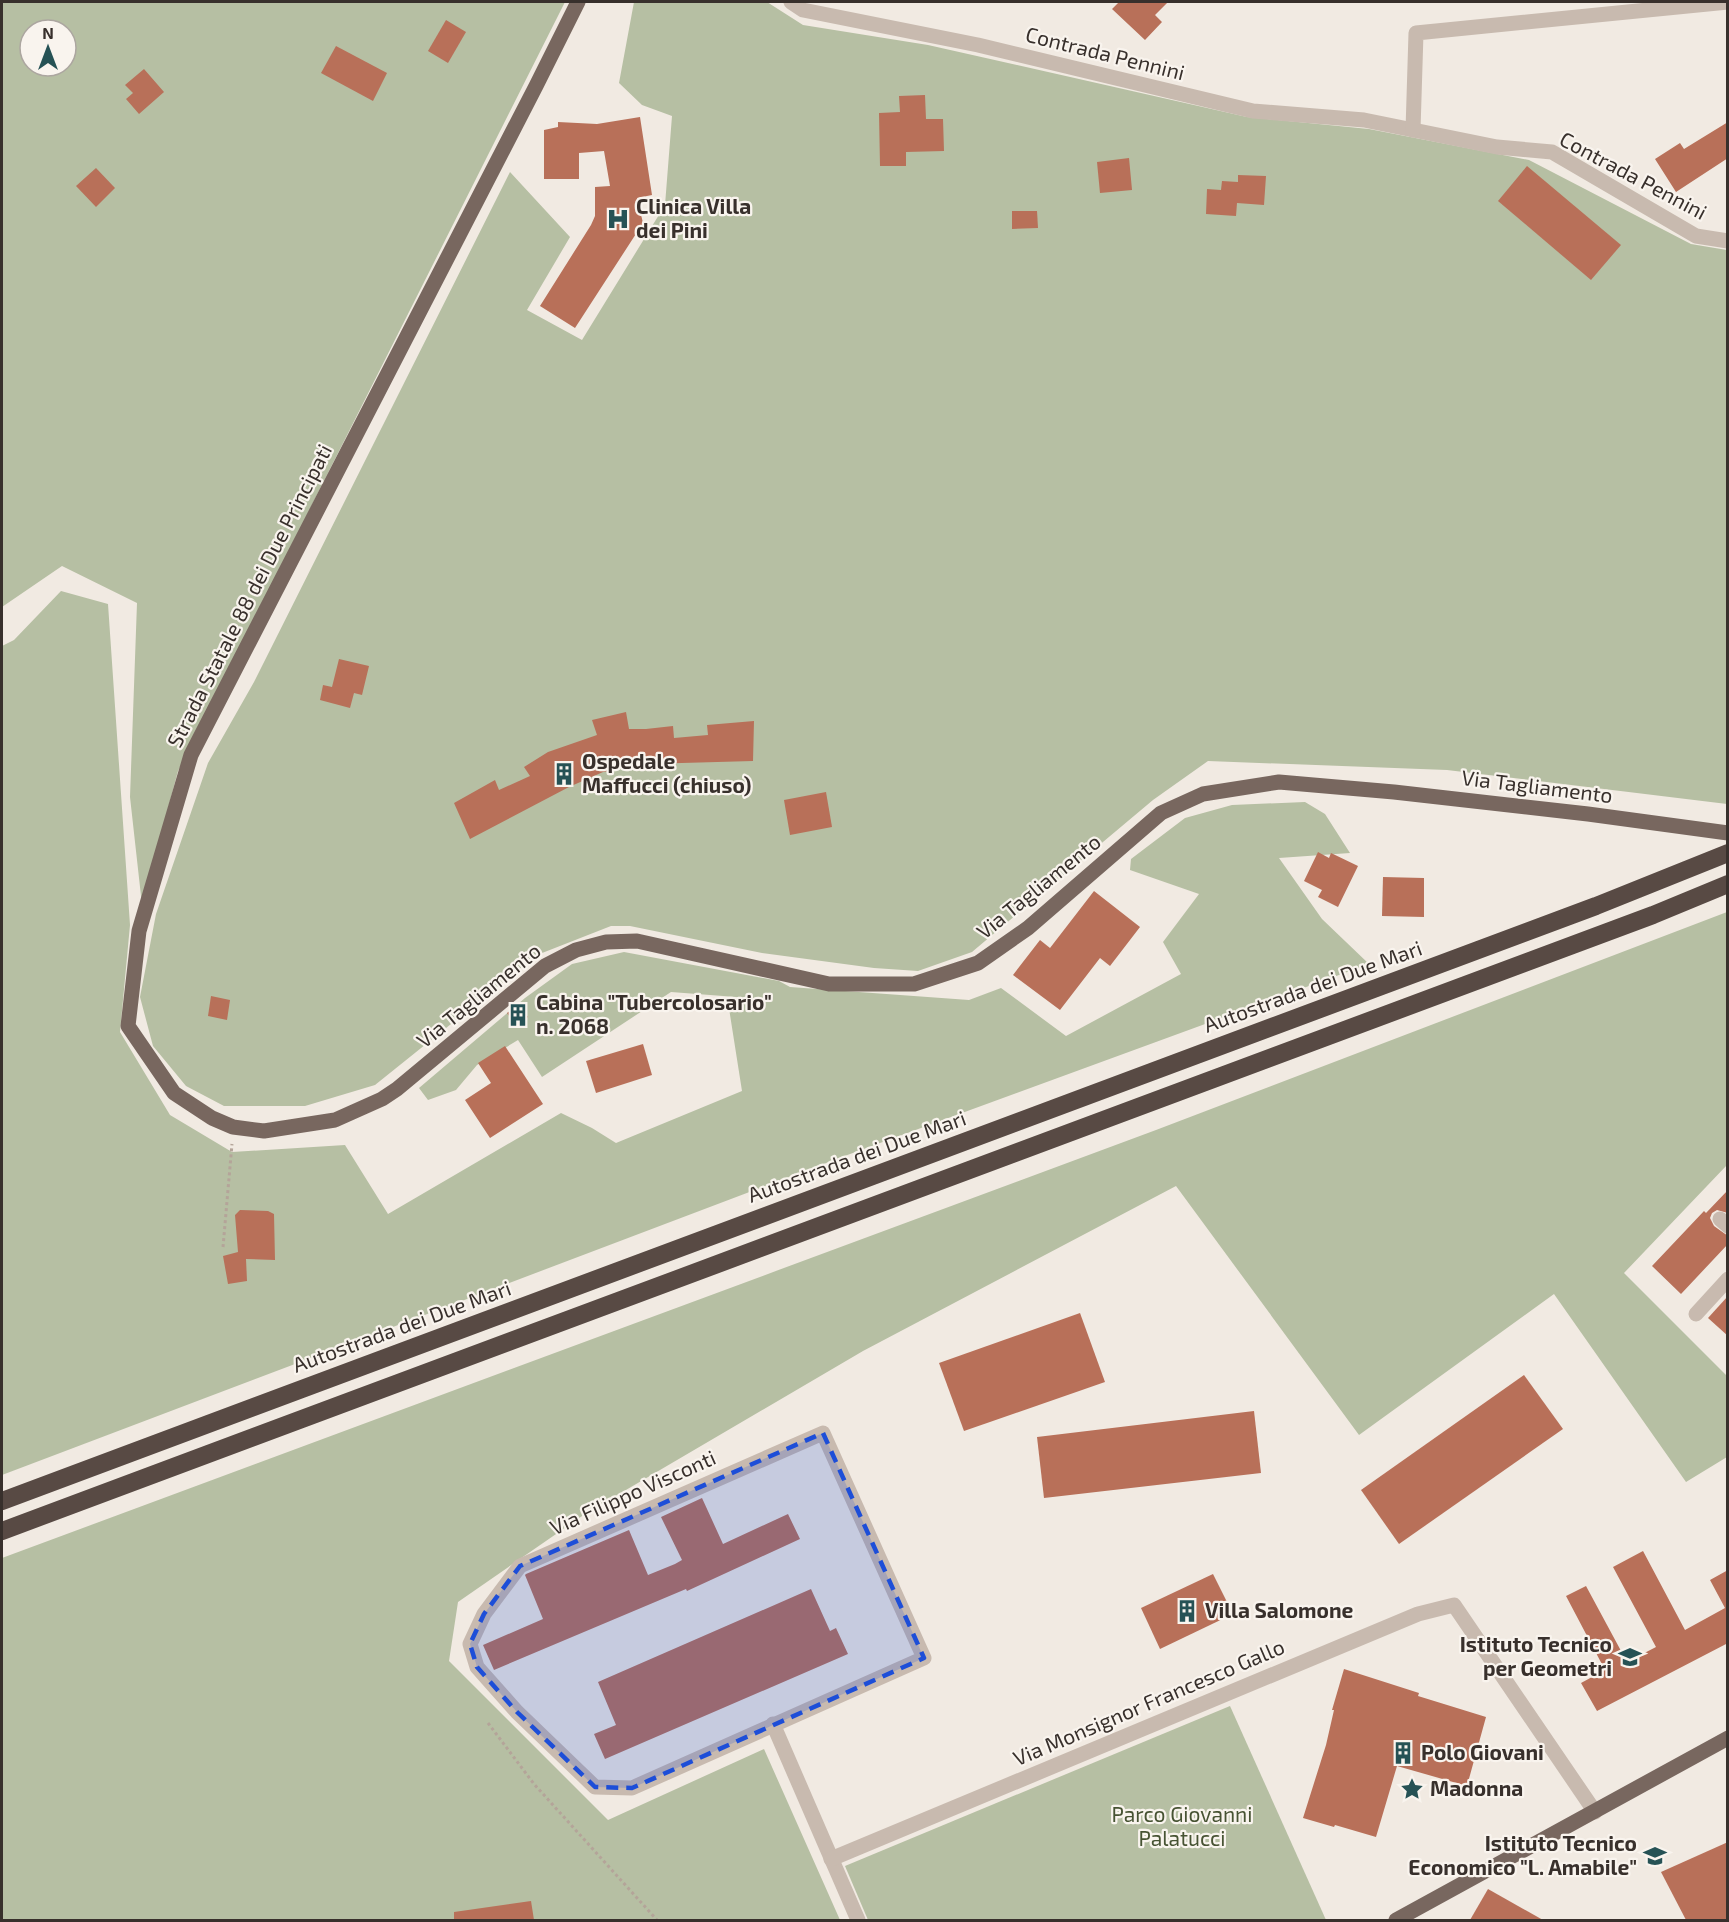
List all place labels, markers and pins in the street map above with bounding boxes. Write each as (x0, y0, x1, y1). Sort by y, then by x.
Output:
place label: Clinica Villa dei Pini (636, 193, 751, 242)
hospital icon: Clinica Villa dei Pini (605, 206, 631, 232)
place label: Ospedale Maffucci (chiuso) (582, 748, 751, 797)
building icon: Ospedale Maffucci (chiuso) (551, 761, 577, 787)
place label: Cabina "Tubercolosario" n. 2068 (536, 989, 772, 1038)
building icon: Cabina "Tubercolosario" n. 2068 (505, 1002, 531, 1028)
place label: Villa Salomone (1205, 1597, 1354, 1622)
building icon: Villa Salomone (1174, 1598, 1200, 1624)
place label: Istituto Tecnico per Geometri (1460, 1631, 1612, 1680)
school or university icon: Istituto Tecnico per Geometri (1617, 1644, 1643, 1670)
place label: Polo Giovani (1421, 1739, 1544, 1764)
building icon: Polo Giovani (1390, 1740, 1416, 1766)
place label: Madonna (1430, 1775, 1523, 1800)
place icon: Madonna (1399, 1776, 1425, 1802)
place label: Istituto Tecnico Economico "L. Amabile" (1408, 1830, 1637, 1879)
school or university icon: Istituto Tecnico Economico "L. Amabile" (1642, 1843, 1668, 1869)

